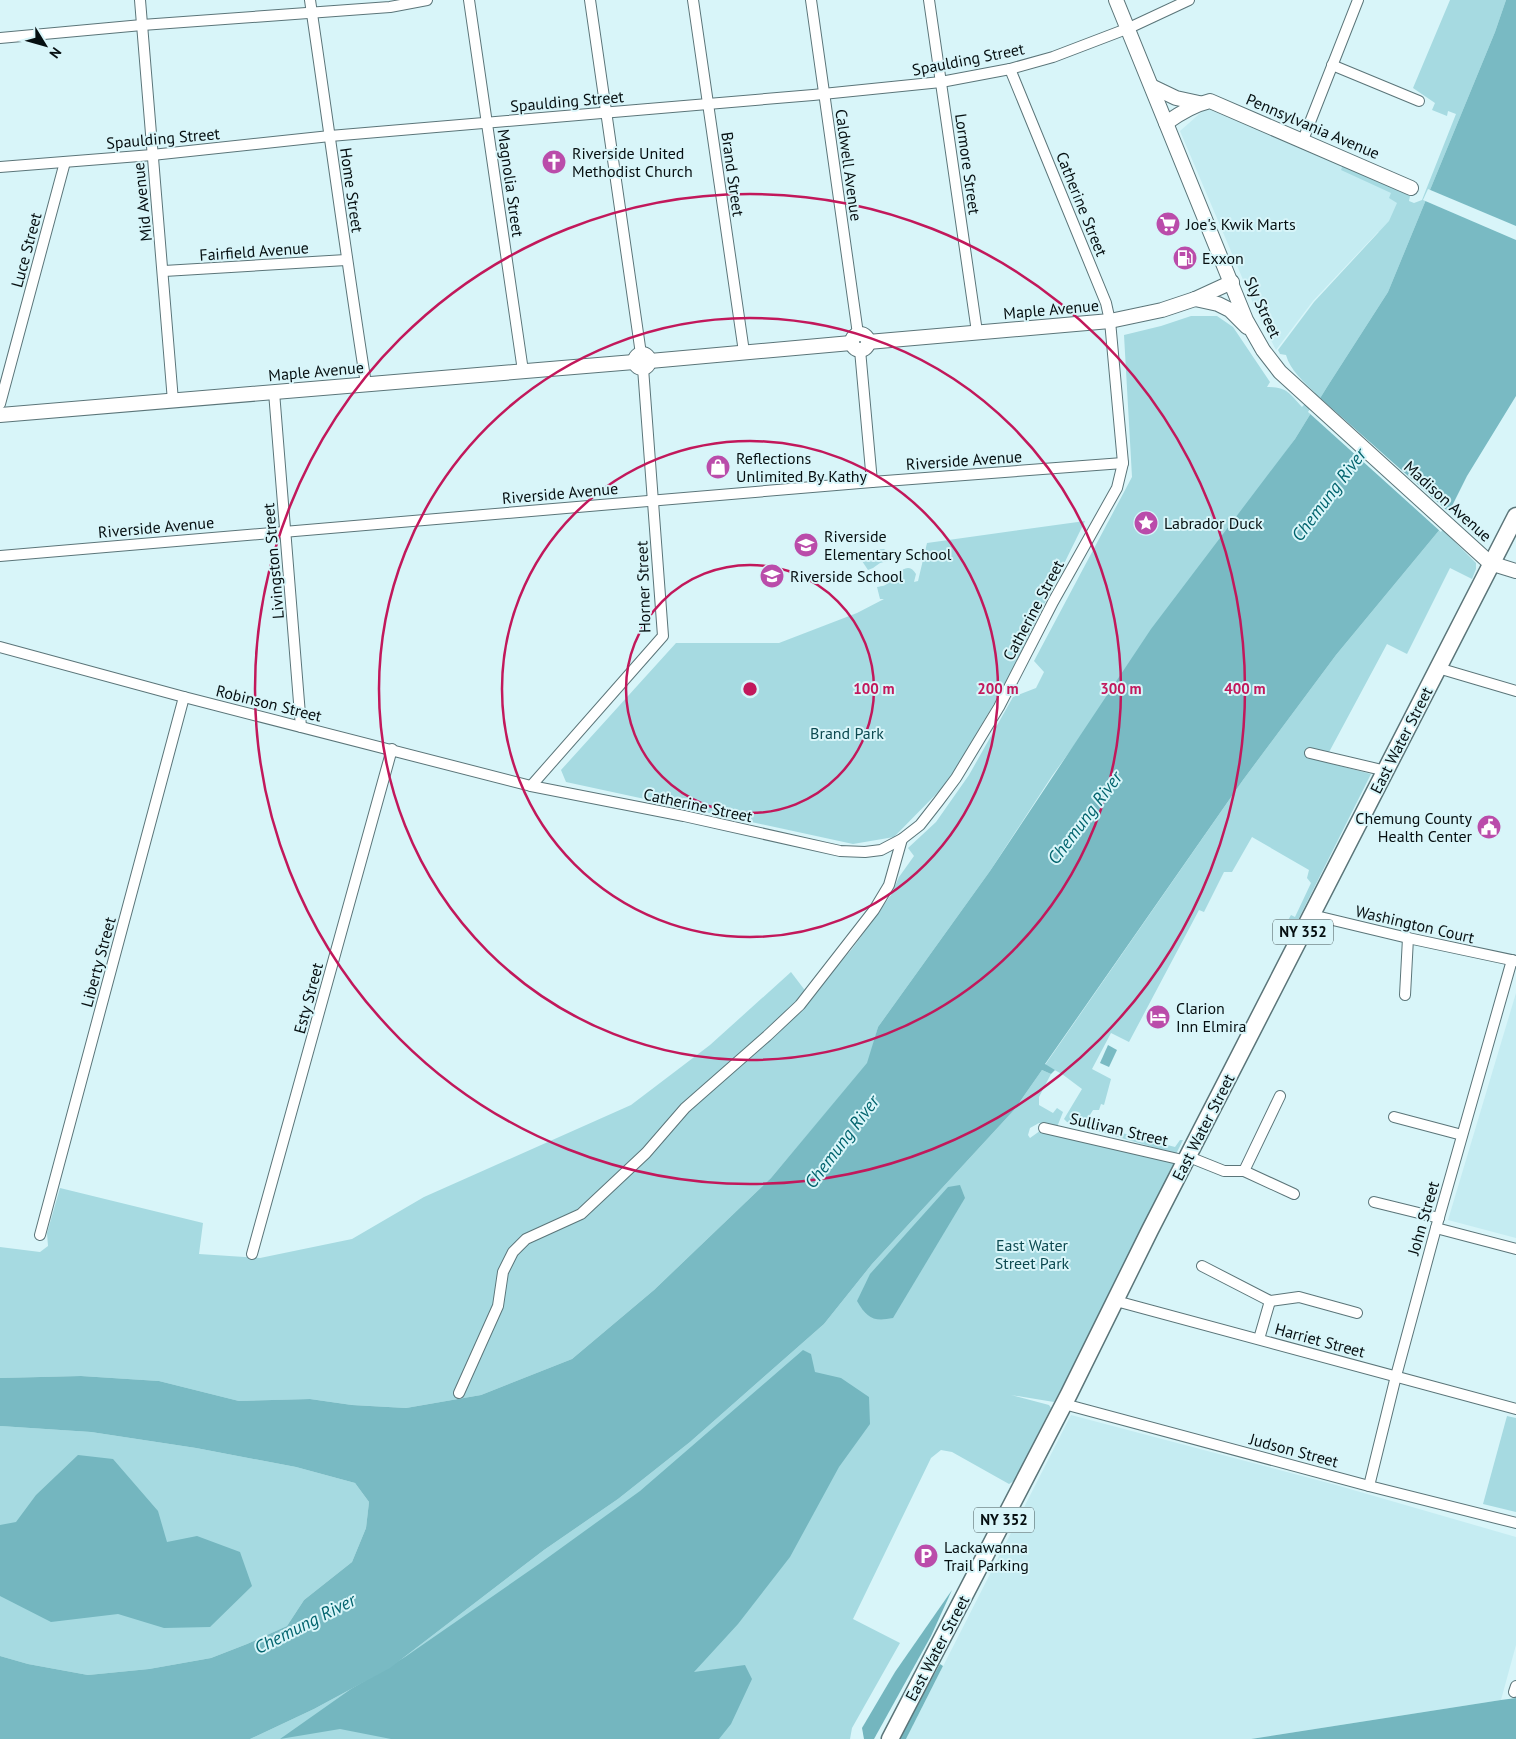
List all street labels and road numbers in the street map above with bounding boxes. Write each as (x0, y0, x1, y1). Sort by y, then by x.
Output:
street label: Spaulding Street (910, 38, 1026, 80)
street label: Spaulding Street (509, 86, 625, 116)
street label: Pennsylvania Avenue (1243, 89, 1383, 163)
street label: Caldwell Avenue (831, 108, 867, 222)
street label: Lormore Street (951, 112, 985, 216)
street label: Spaulding Street (105, 123, 221, 153)
street label: Magnolia Street (494, 128, 529, 239)
street label: Brand Street (717, 130, 749, 218)
street label: Home Street (336, 146, 368, 234)
street label: Catherine Street (1052, 149, 1112, 260)
street label: Mid Avenue (128, 162, 156, 242)
street label: Luce Street (6, 210, 46, 290)
street label: Fairfield Avenue (199, 237, 309, 265)
street label: Sly Street (1240, 273, 1286, 341)
street label: Maple Avenue (1002, 295, 1100, 323)
street label: Maple Avenue (267, 357, 365, 385)
street label: Riverside Avenue (905, 446, 1023, 474)
street label: Madison Avenue (1400, 456, 1496, 546)
street label: Riverside Avenue (501, 478, 619, 508)
street label: Livingston Street (258, 502, 288, 620)
street label: Riverside Avenue (97, 512, 215, 542)
street label: Horner Street (631, 540, 655, 633)
street label: Catherine Street (998, 556, 1068, 664)
street label: Robinson Street (214, 680, 324, 726)
street label: East Water Street (1366, 683, 1437, 797)
street label: Catherine Street (642, 784, 755, 826)
street label: Washington Court (1353, 901, 1477, 948)
street label: Liberty Street (76, 914, 120, 1009)
road number: NY 352 (1273, 920, 1333, 944)
street label: Esty Street (289, 960, 327, 1036)
street label: East Water Street (1168, 1070, 1239, 1184)
street label: Sullivan Street (1068, 1108, 1171, 1150)
street label: John Street (1403, 1178, 1443, 1258)
street label: Harriet Street (1273, 1318, 1368, 1362)
street label: Judson Street (1246, 1428, 1341, 1472)
road number: NY 352 (974, 1508, 1034, 1532)
street label: East Water Street (901, 1591, 974, 1704)

